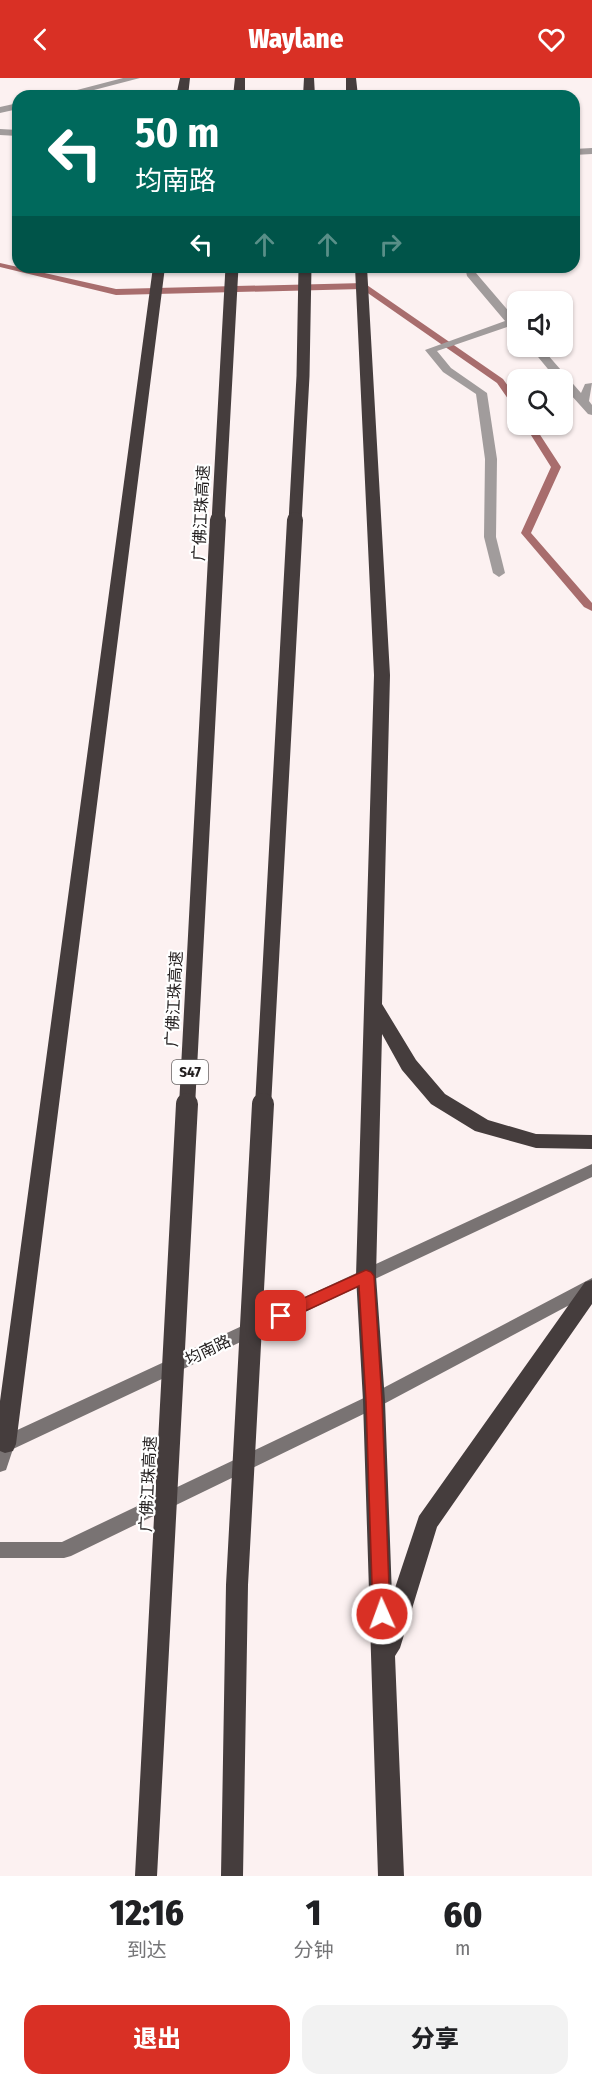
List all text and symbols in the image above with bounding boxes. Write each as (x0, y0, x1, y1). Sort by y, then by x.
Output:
icon: back (24, 23, 57, 56)
text: Waylane (248, 23, 344, 55)
icon: heart (535, 23, 568, 56)
text: 50 m (135, 108, 219, 158)
icon: left (36, 114, 114, 192)
text: 均南路 (135, 165, 216, 197)
icon: left (185, 228, 218, 261)
icon: ahead (248, 228, 281, 261)
icon: ahead (311, 228, 344, 261)
icon: right (374, 228, 407, 261)
map controls (507, 291, 573, 435)
button: sound (507, 291, 573, 357)
button: search (507, 369, 573, 435)
street label: 广佛江珠高速 (189, 465, 213, 561)
street label: 广佛江珠高速 (162, 951, 186, 1047)
road number: S47 (172, 1060, 208, 1084)
pin (255, 1290, 306, 1341)
icon: arrive (264, 1299, 297, 1332)
street label: 均南路 (182, 1331, 234, 1369)
street label: 广佛江珠高速 (136, 1436, 160, 1532)
position arrow (350, 1582, 414, 1646)
text: 12:16 (110, 1891, 184, 1935)
text: 1 (306, 1891, 321, 1935)
text: 60 (443, 1893, 482, 1937)
text: m (455, 1936, 471, 1960)
text: 到达 (127, 1938, 167, 1962)
text: 分钟 (294, 1938, 334, 1962)
button: 退出 (24, 2005, 290, 2074)
button: 分享 (302, 2005, 568, 2074)

